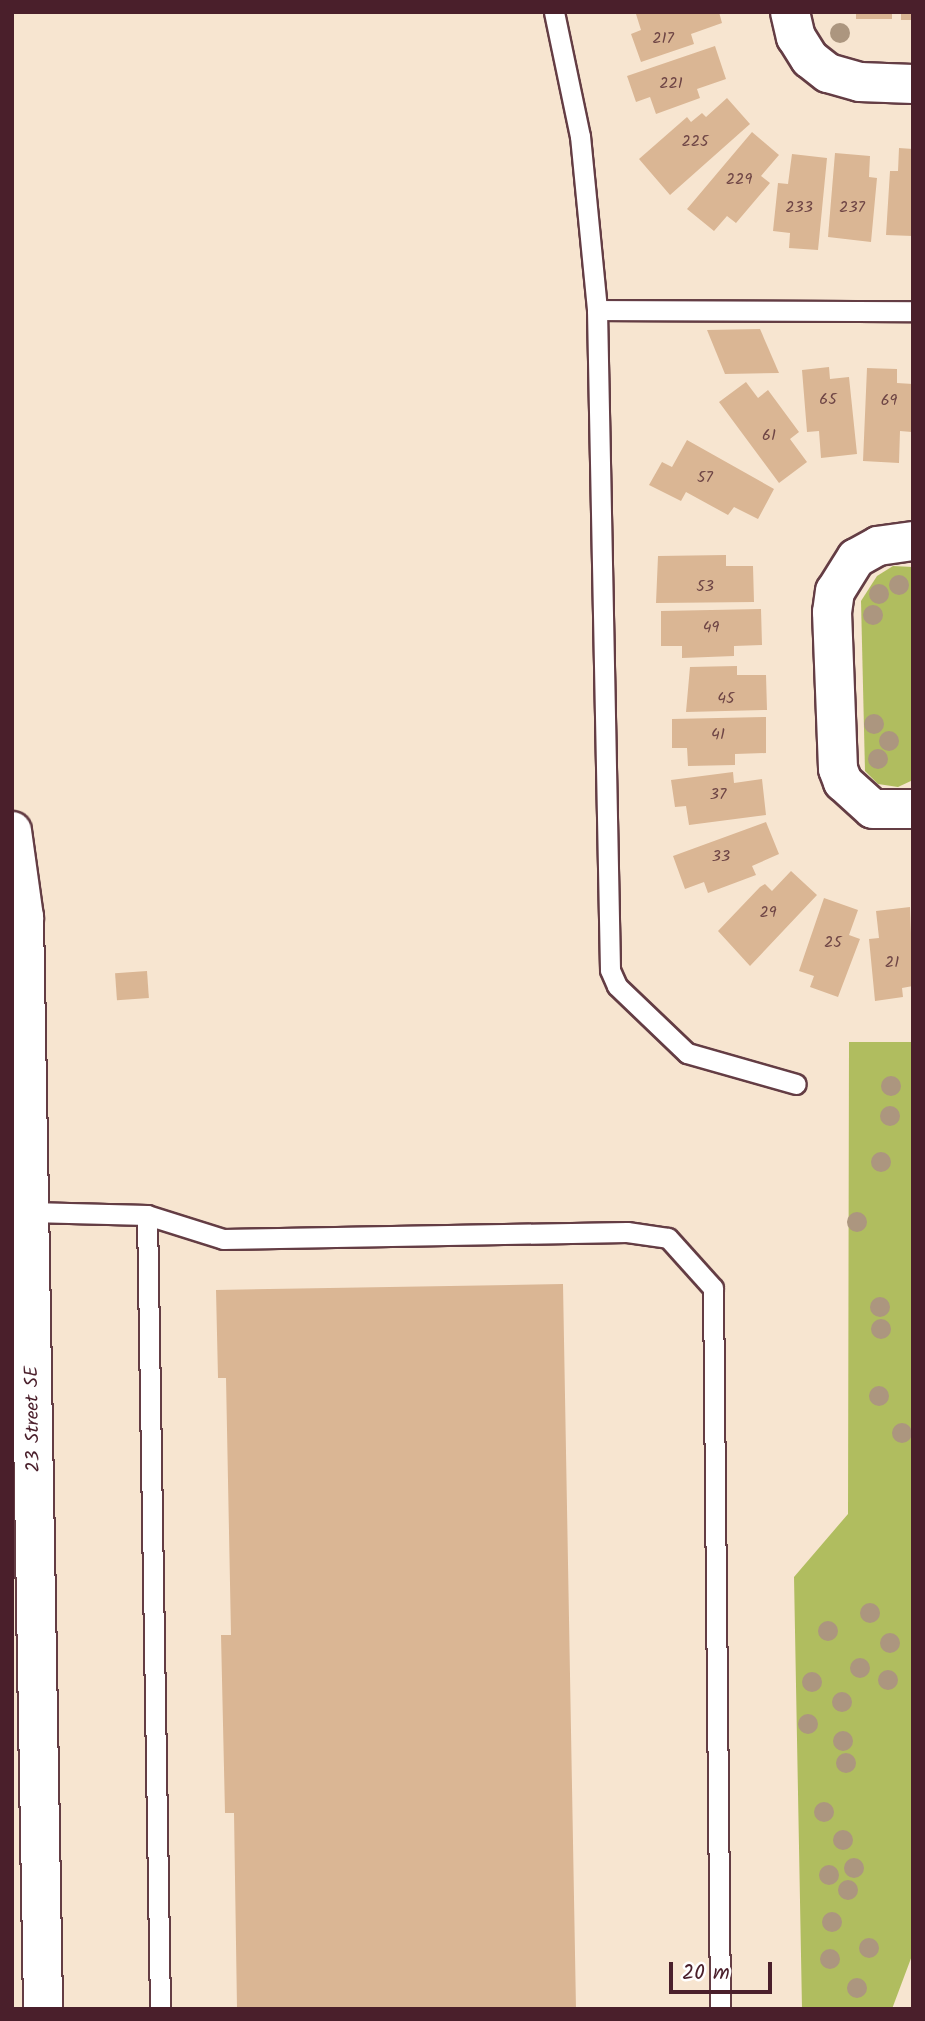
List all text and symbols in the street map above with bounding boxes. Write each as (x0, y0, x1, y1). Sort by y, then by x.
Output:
house number: 217 (652, 29, 674, 49)
house number: 221 (659, 74, 683, 94)
house number: 225 (681, 132, 709, 152)
house number: 229 (726, 170, 752, 190)
house number: 233 (785, 198, 813, 218)
house number: 237 (839, 198, 865, 218)
house number: 65 (819, 390, 837, 410)
house number: 69 (881, 391, 897, 411)
house number: 61 (762, 426, 776, 446)
house number: 57 (697, 468, 713, 488)
house number: 53 (696, 577, 714, 597)
house number: 49 (703, 618, 719, 638)
house number: 45 (717, 689, 735, 709)
house number: 41 (711, 725, 725, 745)
house number: 37 (710, 785, 726, 805)
house number: 33 (712, 847, 730, 867)
house number: 29 (759, 903, 777, 923)
house number: 25 (824, 933, 842, 953)
house number: 21 (885, 953, 899, 973)
street label: 23 Street SE (22, 1366, 46, 1472)
scale bar (673, 1948, 776, 1992)
text: 20 m (682, 1957, 730, 1990)

